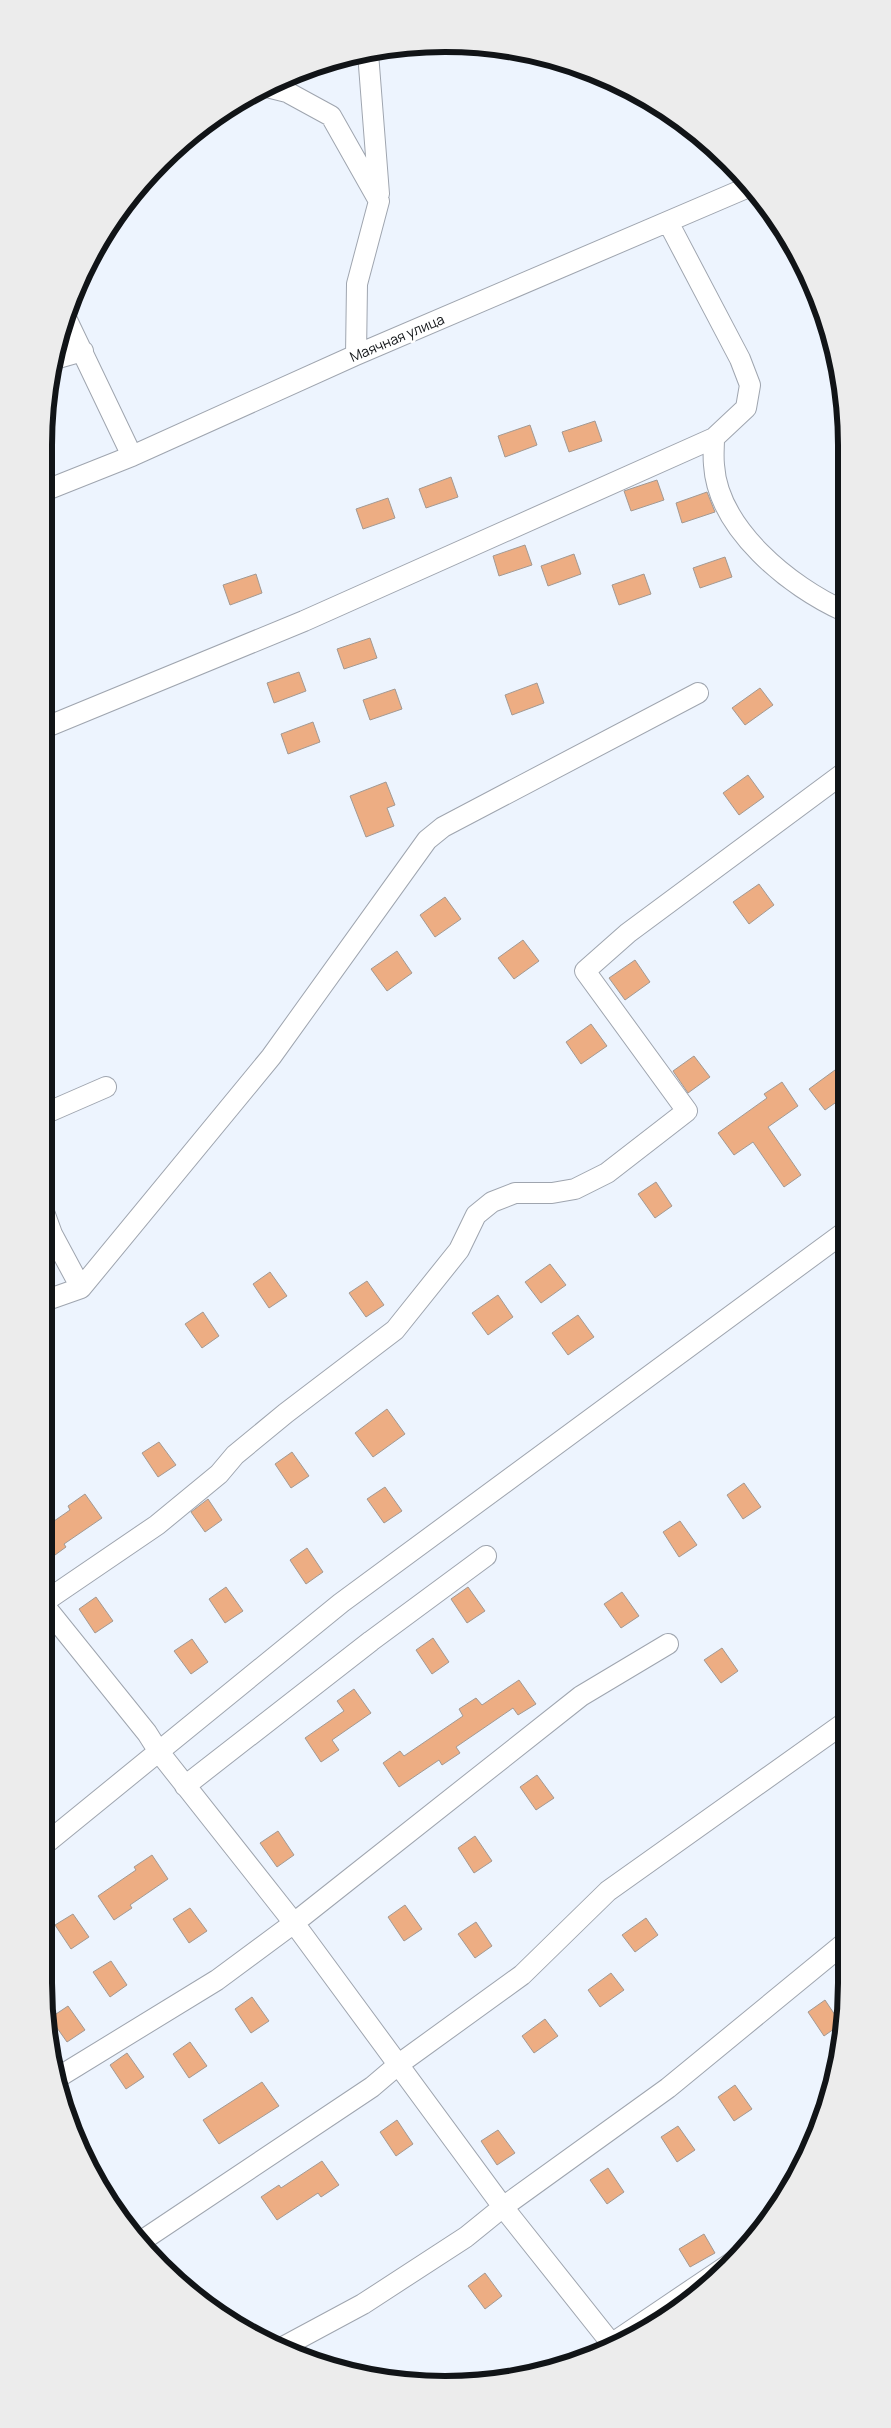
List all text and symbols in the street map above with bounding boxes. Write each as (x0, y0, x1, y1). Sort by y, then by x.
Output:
street label: Маячная улица (347, 309, 447, 366)

